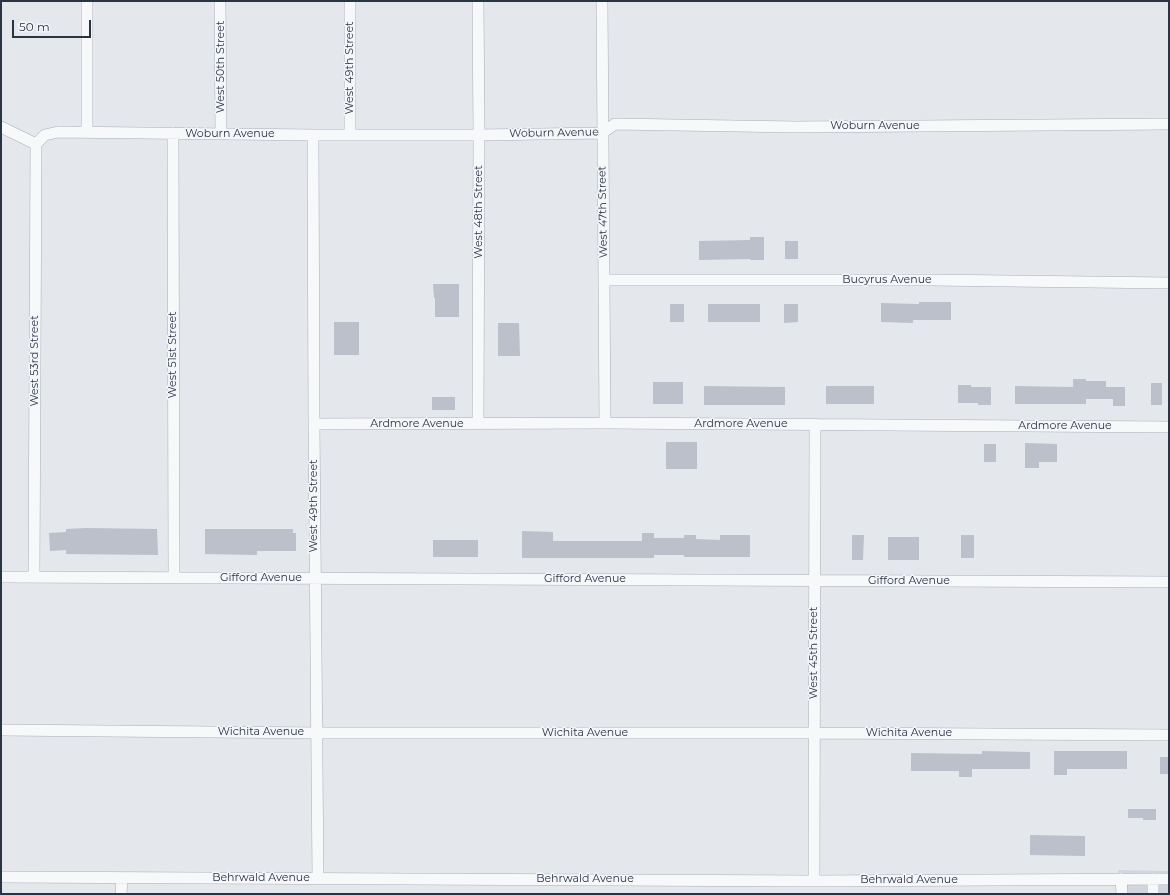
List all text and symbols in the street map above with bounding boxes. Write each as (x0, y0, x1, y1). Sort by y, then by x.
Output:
scale bar (14, 12, 93, 38)
text: 50 m (19, 19, 50, 34)
street label: West 50th Street (214, 21, 228, 113)
street label: West 49th Street (343, 21, 357, 115)
street label: Woburn Avenue (830, 119, 920, 133)
street label: Woburn Avenue (509, 126, 599, 140)
street label: Woburn Avenue (185, 127, 275, 141)
street label: West 48th Street (472, 165, 486, 259)
street label: West 47th Street (596, 166, 610, 258)
street label: Bucyrus Avenue (842, 273, 932, 287)
street label: West 51st Street (166, 311, 180, 399)
street label: West 53rd Street (28, 315, 42, 407)
street label: Ardmore Avenue (370, 417, 464, 431)
street label: Ardmore Avenue (694, 417, 788, 431)
street label: Ardmore Avenue (1018, 419, 1112, 433)
street label: West 49th Street (307, 459, 321, 553)
street label: Gifford Avenue (220, 571, 302, 585)
street label: Gifford Avenue (544, 572, 626, 586)
street label: Gifford Avenue (868, 574, 950, 588)
street label: West 45th Street (807, 607, 821, 699)
street label: Wichita Avenue (218, 725, 304, 739)
street label: Wichita Avenue (542, 726, 628, 740)
street label: Wichita Avenue (866, 726, 952, 740)
street label: Behrwald Avenue (212, 871, 310, 885)
street label: Behrwald Avenue (536, 872, 634, 886)
street label: Behrwald Avenue (860, 873, 958, 887)

